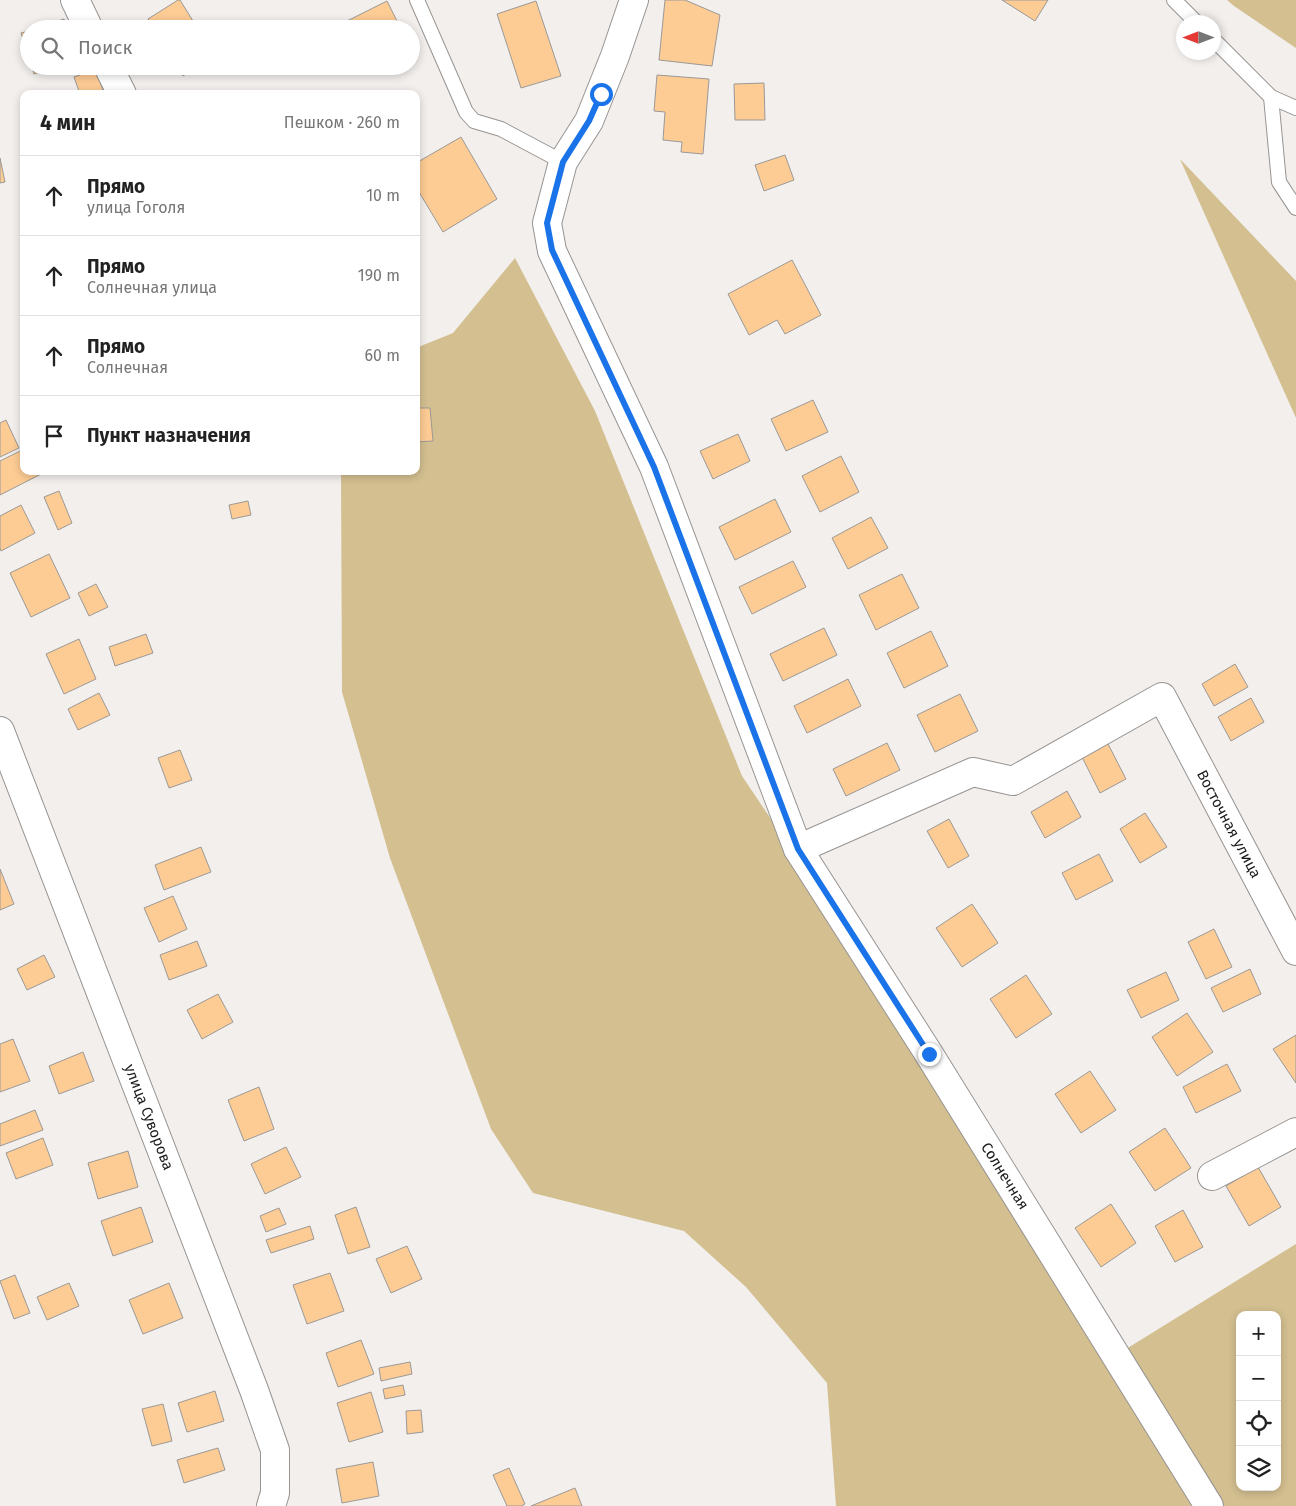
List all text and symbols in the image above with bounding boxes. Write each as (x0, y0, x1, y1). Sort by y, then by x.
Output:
north arrow (1176, 15, 1221, 60)
search box (20, 20, 420, 75)
icon: search (38, 34, 66, 62)
text: Поиск (78, 36, 132, 59)
route start (590, 83, 613, 106)
text: 4 мин (40, 110, 96, 136)
text: Пешком · 260 m (284, 113, 400, 132)
text: Прямо (87, 175, 145, 198)
icon: ahead (40, 182, 68, 210)
text: 10 m (366, 186, 400, 205)
text: улица Гоголя (87, 198, 185, 217)
text: Прямо (87, 255, 145, 278)
icon: ahead (40, 262, 68, 290)
text: 190 m (358, 266, 400, 285)
text: Солнечная улица (87, 278, 217, 297)
text: Прямо (87, 335, 145, 358)
icon: ahead (40, 342, 68, 370)
text: 60 m (365, 346, 400, 365)
text: Солнечная (87, 358, 168, 377)
icon: arrive (40, 422, 68, 450)
text: Пункт назначения (87, 424, 251, 447)
street label: Восточная улица (1193, 767, 1265, 881)
route end (918, 1043, 941, 1066)
street label: улица Суворова (121, 1061, 177, 1173)
street label: Солнечная (977, 1139, 1033, 1213)
map controls (1236, 1311, 1281, 1491)
button: + (1236, 1311, 1281, 1356)
button: − (1236, 1356, 1281, 1401)
button: locate (1236, 1401, 1281, 1446)
button: layers (1236, 1446, 1281, 1491)

